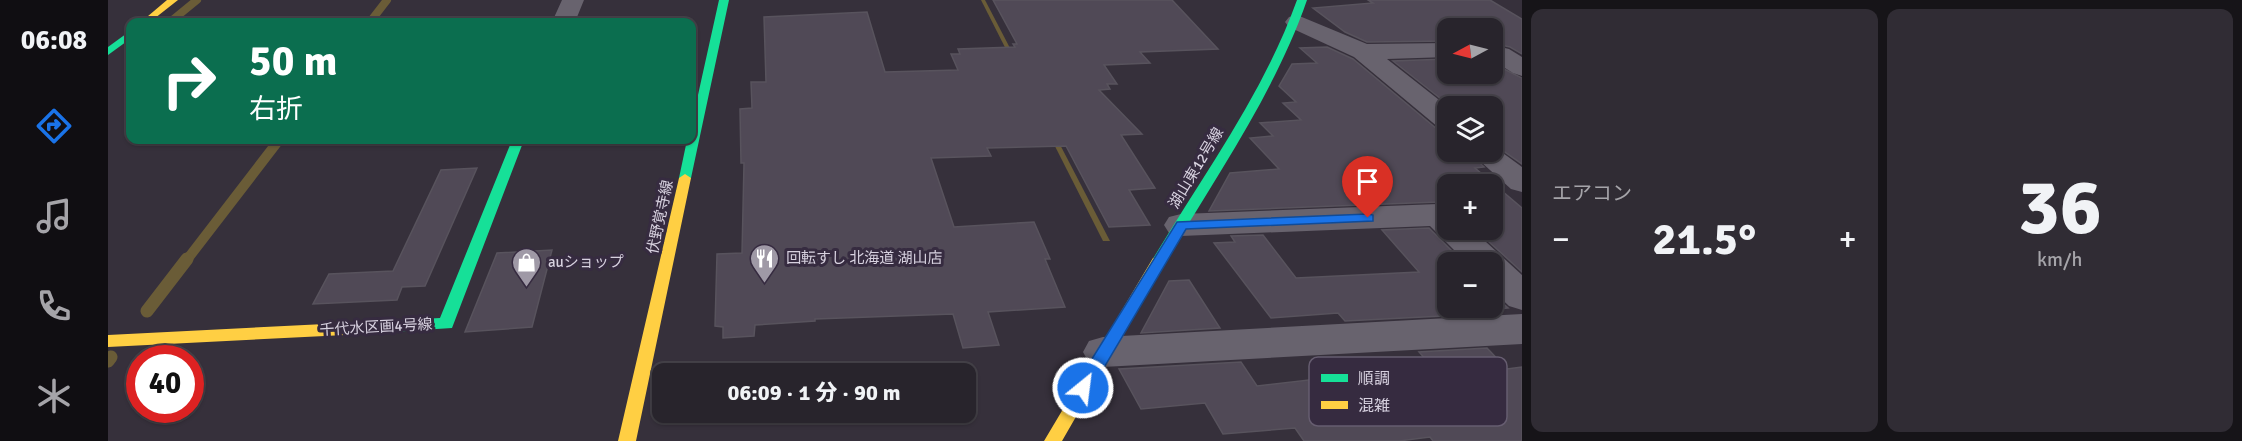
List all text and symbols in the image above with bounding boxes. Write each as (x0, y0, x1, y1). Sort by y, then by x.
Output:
north arrow (1437, 18, 1503, 84)
map controls (1437, 18, 1503, 318)
text: 06:08 (21, 24, 87, 57)
text: 50 m (249, 36, 338, 87)
icon: right (150, 42, 228, 120)
text: 右折 (249, 93, 303, 126)
button: layers (1437, 96, 1503, 162)
icon: directions (33, 105, 75, 147)
street label: 湖山東12号線 (1165, 124, 1227, 212)
pin (1342, 156, 1393, 218)
text: 36 (2018, 160, 2102, 256)
icon: arrive (1351, 165, 1384, 198)
button: + (1437, 174, 1503, 240)
street label: 伏野覚寺線 (643, 178, 677, 256)
text: エアコン (1552, 181, 1632, 206)
icon: music (33, 195, 75, 237)
text: 21.5° (1652, 212, 1756, 267)
text: − (1552, 219, 1570, 260)
text: + (1839, 219, 1856, 260)
restaurant icon: 回転すし 北海道 湖山店 (749, 242, 781, 284)
shop icon: auショップ (511, 246, 543, 288)
text: km/h (2037, 247, 2082, 272)
place label: 回転すし 北海道 湖山店 (786, 249, 943, 267)
button: − (1437, 252, 1503, 318)
place label: auショップ (548, 253, 624, 271)
icon: phone (33, 285, 75, 327)
street label: 千代水区画4号線 (319, 315, 433, 339)
speed limit sign: 40 (126, 345, 204, 423)
position arrow (1051, 356, 1115, 420)
legend (1309, 357, 1507, 426)
text: 順調 (1358, 369, 1390, 389)
icon: climate (33, 375, 75, 417)
text: 06:09 · 1 分 · 90 m (728, 379, 900, 406)
text: 混雑 (1358, 396, 1390, 416)

